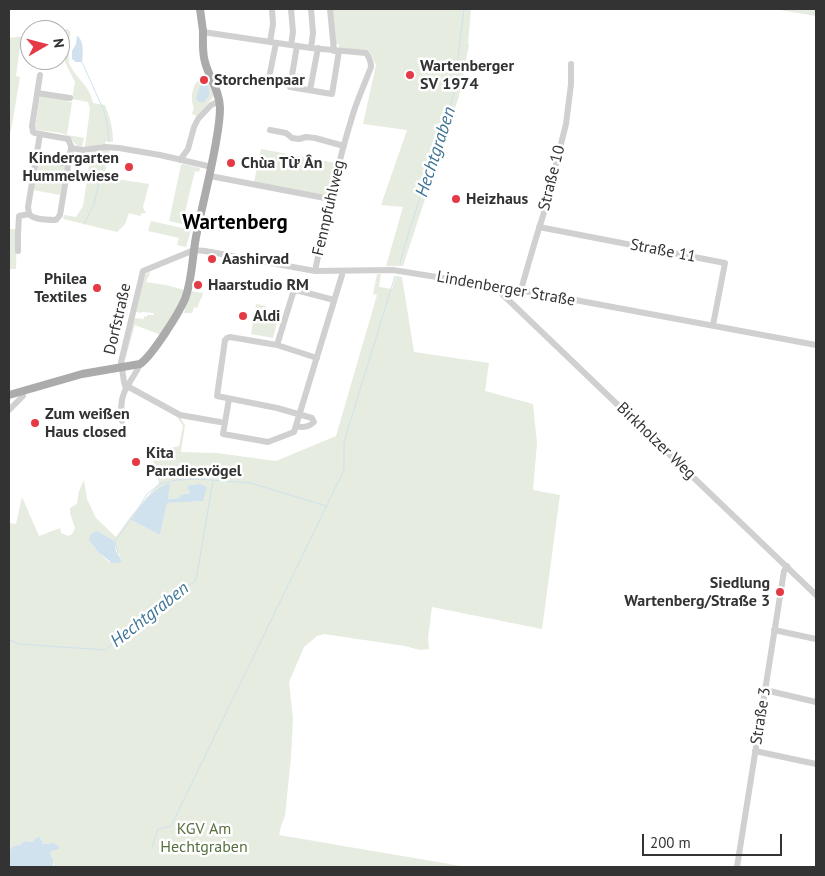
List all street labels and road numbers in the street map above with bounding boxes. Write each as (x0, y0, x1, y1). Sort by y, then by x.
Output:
street label: Straße 10 (535, 143, 569, 213)
street label: Fennpfuhlweg (309, 158, 349, 258)
street label: Straße 11 (628, 235, 698, 267)
street label: Lindenberger Straße (435, 267, 577, 311)
street label: Dorfstraße (100, 281, 136, 357)
street label: Birkholzer Weg (612, 398, 700, 484)
street label: Straße 3 (747, 686, 775, 746)

